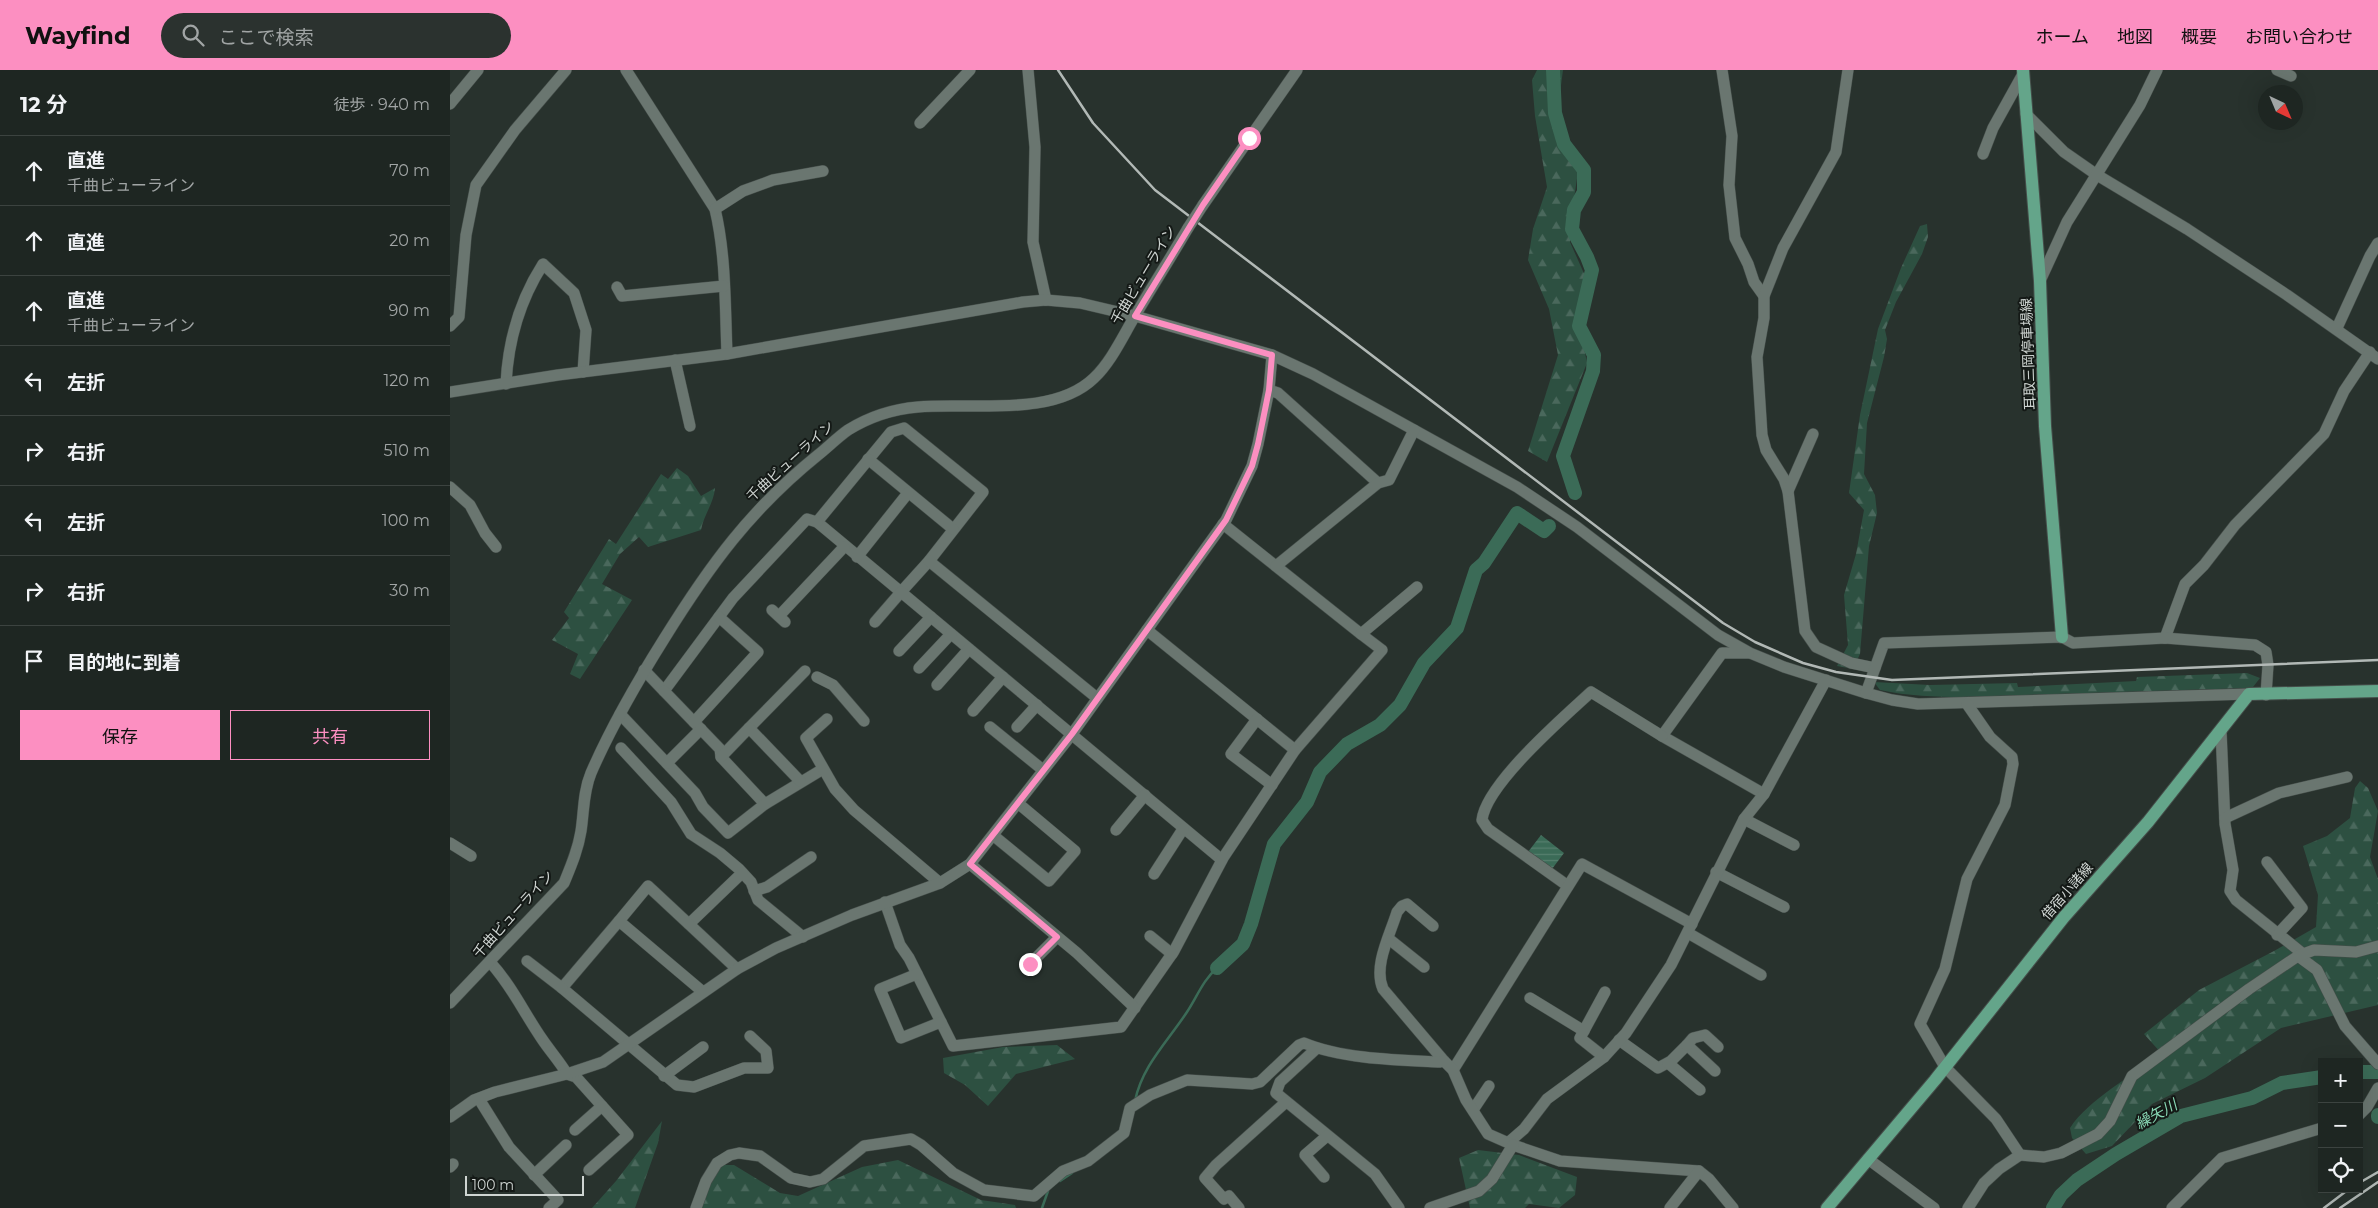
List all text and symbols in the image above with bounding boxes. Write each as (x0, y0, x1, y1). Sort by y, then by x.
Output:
search box (161, 13, 511, 58)
text: Wayfind (25, 21, 131, 50)
icon: search (179, 21, 207, 49)
text: ここで検索 (219, 26, 314, 49)
text: ホーム (2036, 26, 2089, 48)
text: 地図 (2117, 26, 2153, 48)
text: 概要 (2181, 26, 2217, 48)
text: お問い合わせ (2245, 26, 2353, 48)
north arrow (2258, 85, 2303, 130)
text: 12 分 (20, 92, 68, 117)
text: 徒歩 · 940 m (334, 95, 430, 114)
route start (1238, 127, 1261, 150)
text: 直進 (67, 149, 105, 172)
icon: ahead (20, 157, 48, 185)
text: 70 m (389, 161, 430, 180)
text: 千曲ビューライン (67, 176, 195, 195)
street label: 千曲ビューライン (1106, 222, 1180, 328)
icon: ahead (20, 227, 48, 255)
text: 直進 (67, 231, 105, 254)
text: 20 m (389, 231, 430, 250)
text: 直進 (67, 289, 105, 312)
icon: ahead (20, 297, 48, 325)
street label: 耳取三岡停車場線 (2017, 298, 2039, 410)
text: 90 m (388, 301, 430, 320)
text: 千曲ビューライン (67, 316, 195, 335)
icon: left (20, 367, 48, 395)
text: 左折 (67, 371, 105, 394)
text: 120 m (383, 371, 430, 390)
street label: 千曲ビューライン (742, 417, 838, 505)
icon: right (20, 437, 48, 465)
text: 右折 (67, 441, 105, 464)
text: 510 m (383, 441, 430, 460)
icon: left (20, 507, 48, 535)
text: 左折 (67, 511, 105, 534)
text: 100 m (382, 511, 430, 530)
icon: right (20, 577, 48, 605)
text: 右折 (67, 581, 105, 604)
text: 30 m (389, 581, 430, 600)
icon: arrive (20, 647, 48, 675)
text: 目的地に到着 (67, 651, 181, 674)
button: 保存 (20, 710, 220, 760)
button: 共有 (230, 710, 430, 760)
street label: 借宿小諸線 (2037, 859, 2097, 923)
street label: 千曲ビューライン (469, 866, 557, 962)
route end (1019, 953, 1042, 976)
map controls (2318, 1058, 2363, 1193)
button: + (2318, 1058, 2363, 1103)
water label: 繰矢川 (2132, 1094, 2182, 1133)
button: − (2318, 1103, 2363, 1148)
button: locate (2318, 1148, 2363, 1193)
scale bar (465, 1173, 584, 1196)
text: 100 m (472, 1176, 514, 1194)

